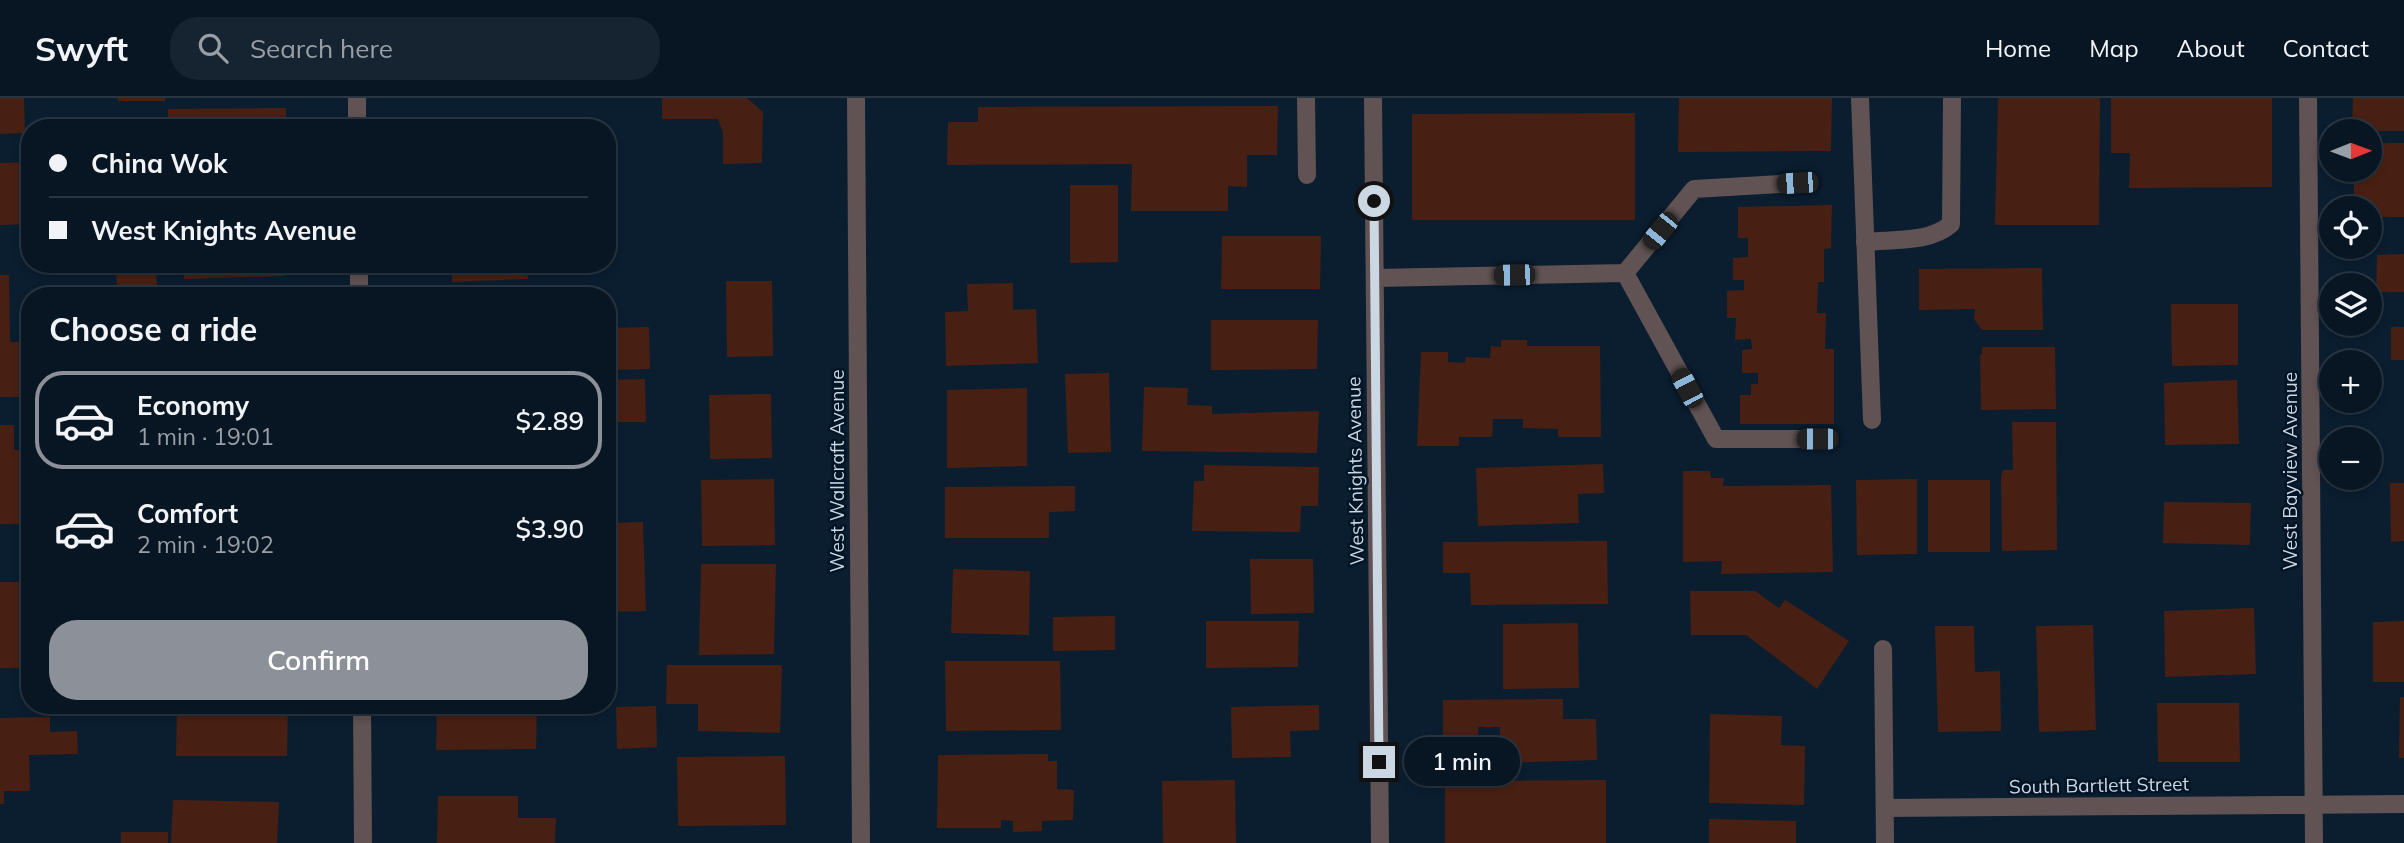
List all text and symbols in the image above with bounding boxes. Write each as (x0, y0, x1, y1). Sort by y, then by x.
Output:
search box (170, 17, 660, 80)
text: Swyft (35, 28, 128, 69)
icon: search (194, 29, 232, 67)
text: Search here (250, 32, 393, 65)
text: Home (1985, 33, 2051, 63)
text: Map (2089, 33, 2139, 63)
text: About (2177, 33, 2245, 63)
text: Contact (2283, 33, 2369, 63)
north arrow (2319, 119, 2382, 182)
map controls (2319, 119, 2382, 490)
text: China Wok (91, 147, 227, 180)
car (1776, 171, 1819, 195)
route start (1358, 185, 1390, 217)
button: locate (2319, 196, 2382, 259)
car (1639, 208, 1682, 254)
text: West Knights Avenue (91, 214, 357, 247)
car (1493, 264, 1536, 286)
button: layers (2319, 273, 2382, 336)
text: Choose a ride (49, 309, 257, 349)
button: + (2319, 350, 2382, 413)
car (1668, 365, 1707, 411)
street label: West Wallcraft Avenue (825, 369, 849, 573)
street label: West Bayview Avenue (2278, 372, 2302, 570)
street label: West Knights Avenue (1341, 376, 1369, 566)
icon: car (53, 389, 116, 452)
text: Economy (137, 389, 249, 422)
text: $2.89 (515, 404, 584, 437)
text: 1 min · 19:01 (137, 422, 274, 451)
button: − (2319, 427, 2382, 490)
car (1797, 429, 1839, 450)
icon: car (53, 497, 116, 560)
text: Comfort (137, 497, 238, 530)
text: $3.90 (515, 512, 584, 545)
text: 2 min · 19:02 (137, 530, 274, 559)
button: Confirm (49, 620, 588, 700)
callout: 1 min (1404, 738, 1519, 786)
route end (1363, 746, 1395, 778)
text: 1 min (1432, 747, 1492, 776)
street label: South Bartlett Street (2009, 771, 2190, 799)

